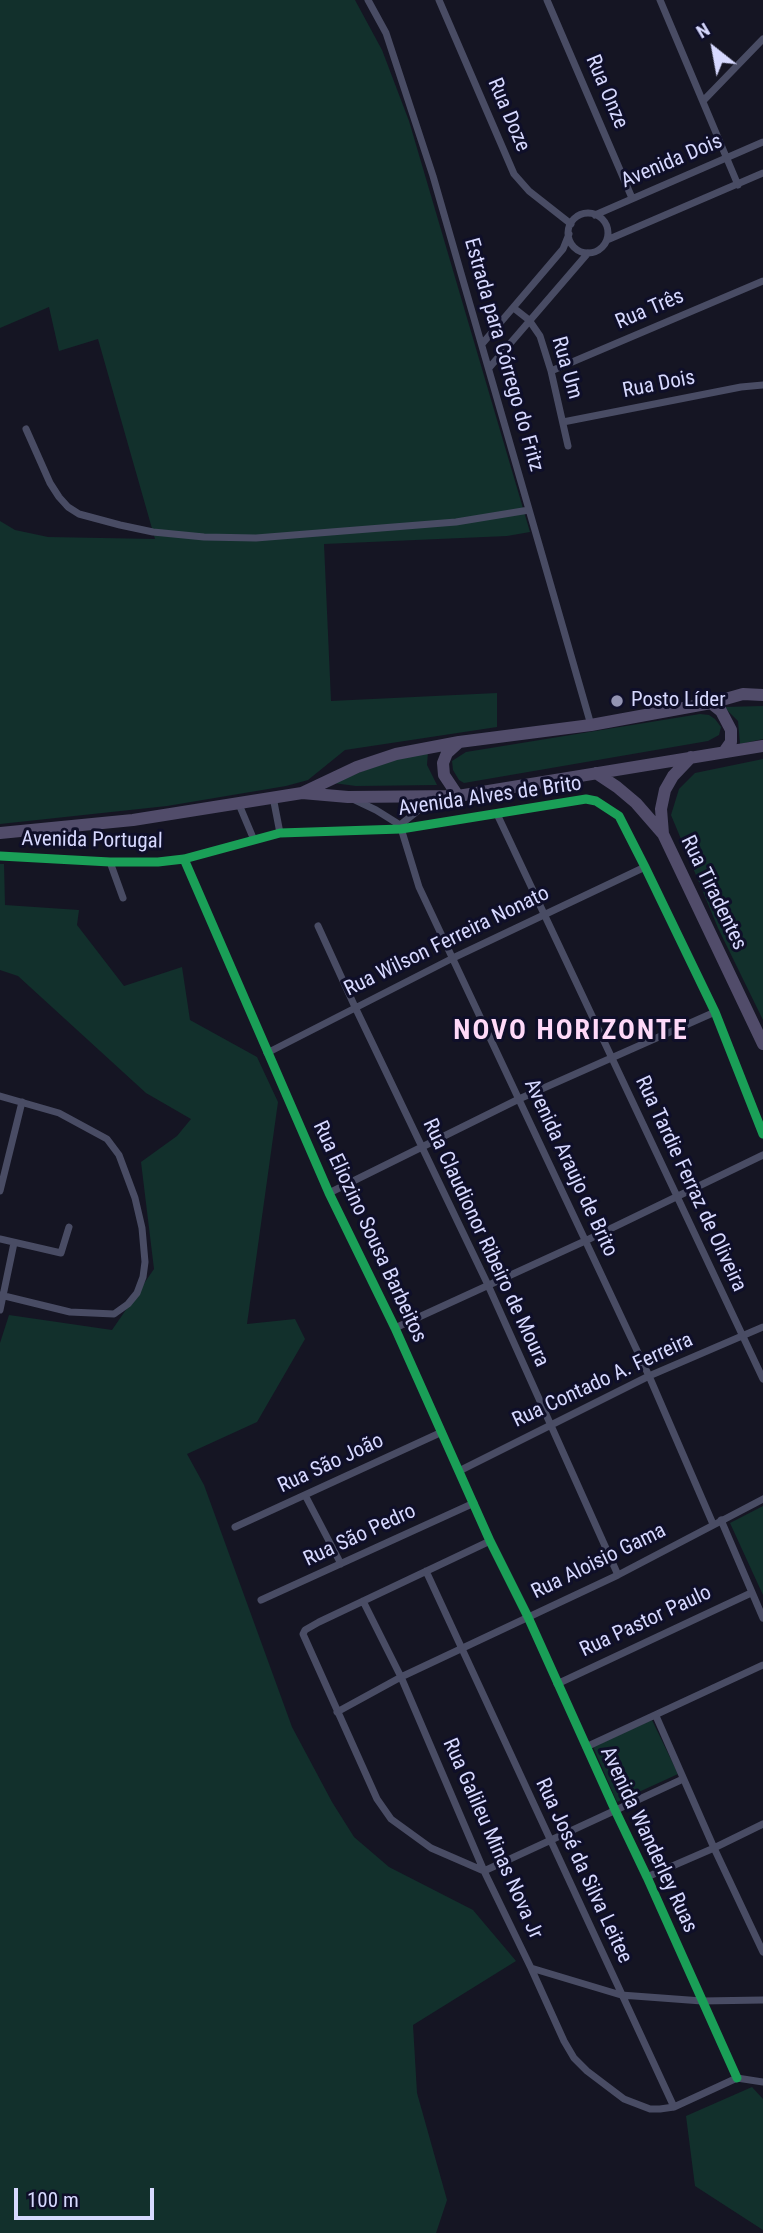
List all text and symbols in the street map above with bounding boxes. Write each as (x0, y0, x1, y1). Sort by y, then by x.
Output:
north arrow (679, 14, 749, 84)
text: N (692, 18, 714, 43)
street label: Rua Onze (579, 51, 633, 133)
street label: Rua Doze (481, 74, 535, 156)
street label: Avenida Dois (618, 129, 726, 195)
street label: Estrada para Córrego do Fritz (458, 235, 548, 475)
street label: Rua Três (612, 284, 688, 336)
street label: Rua Um (545, 334, 587, 402)
street label: Rua Dois (621, 366, 697, 404)
place label: Posto Líder (631, 688, 726, 714)
marker: Posto Líder (609, 693, 625, 709)
street label: Avenida Alves de Brito (397, 772, 583, 822)
street label: Avenida Portugal (21, 827, 163, 855)
street label: Rua Tiradentes (674, 832, 752, 954)
street label: Rua Wilson Ferreira Nonato (340, 881, 554, 1003)
district label: NOVO HORIZONTE (455, 1015, 687, 1049)
street label: Rua Tardie Ferraz de Oliveira (629, 1072, 751, 1296)
street label: Avenida Araujo de Brito (518, 1075, 622, 1261)
street label: Rua Claudionor Ribeiro de Moura (416, 1115, 554, 1371)
street label: Rua Eliozino Sousa Barbeitos (307, 1117, 431, 1347)
street label: Rua Contado A. Ferreira (509, 1328, 697, 1434)
street label: Rua São João (274, 1429, 388, 1499)
street label: Rua São Pedro (300, 1499, 420, 1573)
street label: Rua Aloisio Gama (528, 1519, 670, 1605)
street label: Rua Pastor Paulo (576, 1581, 716, 1663)
street label: Rua Galileu Minas Nova Jr (436, 1735, 548, 1943)
street label: Avenida Wanderley Ruas (594, 1743, 702, 1937)
street label: Rua José da Silva Leitee (529, 1775, 637, 1967)
scale bar (18, 2174, 158, 2218)
text: 100 m (27, 2188, 79, 2212)

